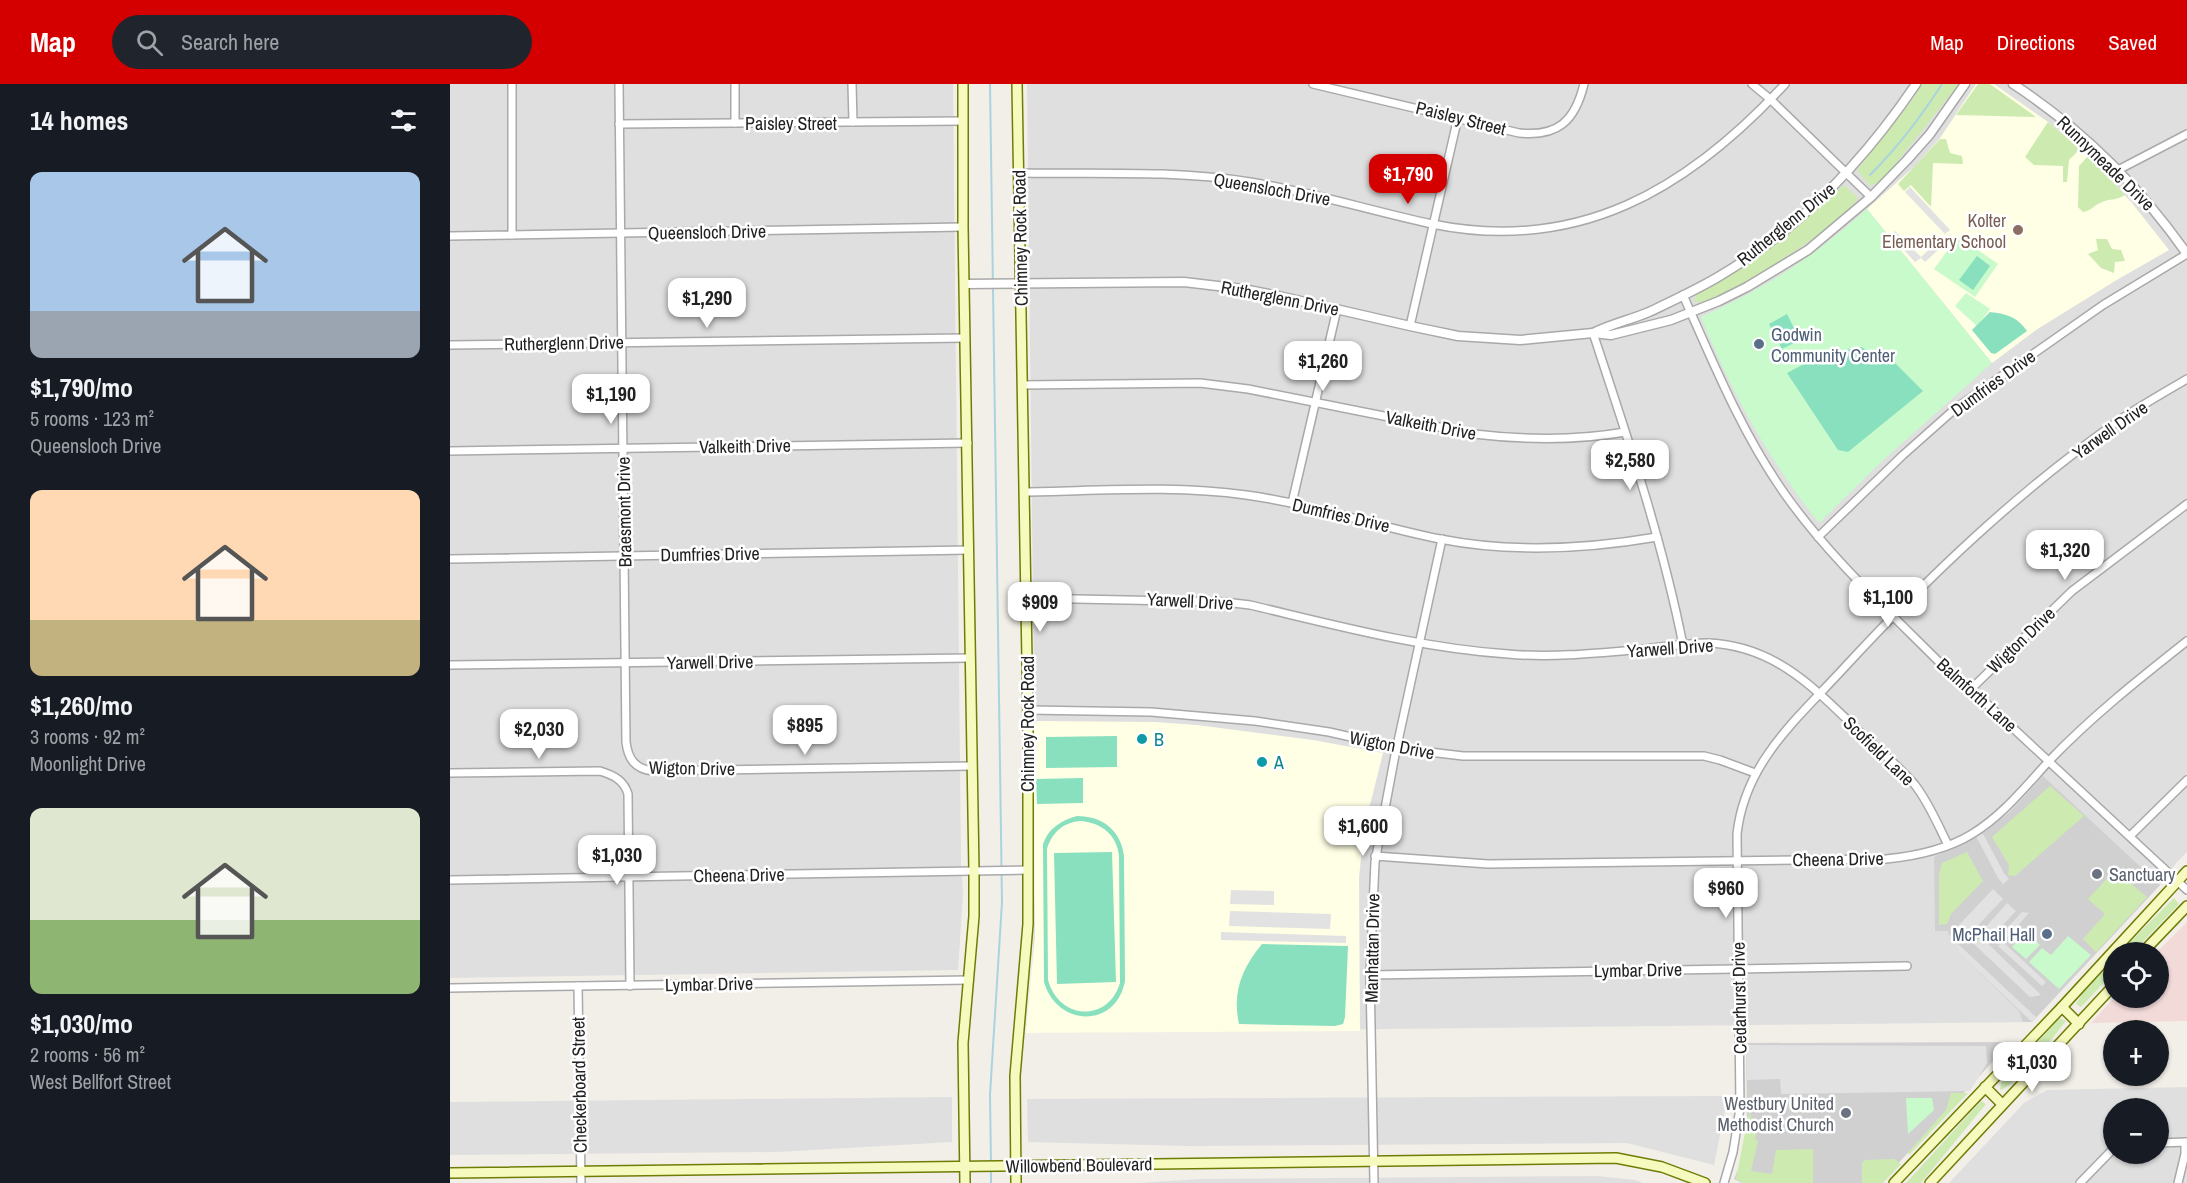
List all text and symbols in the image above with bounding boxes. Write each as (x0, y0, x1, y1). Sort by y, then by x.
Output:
search box (112, 15, 532, 69)
text: Map (30, 23, 76, 61)
icon: search (133, 26, 166, 59)
text: Search here (181, 27, 279, 57)
text: Map (1930, 28, 1964, 57)
text: Directions (1997, 28, 2075, 57)
text: Saved (2108, 28, 2157, 57)
street label: Paisley Street (1413, 95, 1509, 141)
text: 14 homes (30, 103, 128, 138)
icon: filters (387, 104, 420, 137)
street label: Runnymeade Drive (2052, 110, 2160, 216)
street label: Paisley Street (745, 111, 837, 136)
pin: $1,790 (1359, 154, 1457, 205)
text: $1,790 (1383, 160, 1433, 187)
street label: Queensloch Drive (1212, 166, 1332, 212)
street label: Chimney Rock Road (1006, 170, 1034, 306)
street label: Rutherglenn Drive (1732, 177, 1840, 271)
place label: Kolter Elementary School (1882, 208, 2006, 254)
icon: home (171, 211, 279, 319)
street label: Queensloch Drive (648, 218, 766, 246)
marker: Kolter Elementary School (2011, 223, 2025, 237)
street label: Rutherglenn Drive (1219, 274, 1341, 322)
pin: $1,290 (658, 278, 756, 329)
text: $1,290 (682, 284, 732, 311)
place label: Godwin Community Center (1771, 322, 1895, 368)
street label: Rutherglenn Drive (504, 329, 624, 357)
marker: Godwin Community Center (1752, 337, 1766, 351)
pin: $1,260 (1274, 341, 1372, 392)
street label: Dumfries Drive (1946, 344, 2040, 422)
text: $1,260 (1298, 347, 1348, 374)
text: $1,790/mo (30, 370, 133, 405)
pin: $1,190 (562, 374, 660, 425)
text: $1,190 (586, 380, 636, 407)
street label: Yarwell Drive (2067, 395, 2153, 465)
street label: Valkeith Drive (1384, 404, 1478, 446)
text: 5 rooms · 123 m² (30, 405, 154, 432)
text: Queensloch Drive (30, 432, 161, 459)
street label: Valkeith Drive (699, 433, 791, 459)
pin: $2,580 (1581, 440, 1679, 491)
text: $2,580 (1605, 446, 1655, 473)
street label: Braesmont Drive (611, 456, 637, 568)
street label: Dumfries Drive (1290, 492, 1392, 538)
icon: home (171, 529, 279, 637)
pin: $1,320 (2016, 530, 2114, 581)
text: $1,320 (2040, 536, 2090, 563)
street label: Dumfries Drive (660, 541, 760, 567)
pin: $1,100 (1839, 577, 1937, 628)
pin: $909 (1004, 582, 1076, 633)
text: $1,100 (1863, 583, 1913, 610)
street label: Yarwell Drive (1146, 586, 1234, 616)
text: $909 (1022, 588, 1058, 615)
street label: Wigton Drive (1981, 601, 2061, 679)
street label: Yarwell Drive (1626, 633, 1714, 663)
street label: Yarwell Drive (666, 649, 754, 675)
street label: Balmforth Lane (1931, 652, 2023, 738)
street label: Chimney Rock Road (1015, 656, 1040, 792)
text: $1,260/mo (30, 688, 133, 723)
pin: $895 (769, 705, 841, 756)
pin: $2,030 (490, 709, 588, 760)
text: $895 (787, 711, 823, 738)
street label: Scofield Lane (1838, 711, 1920, 791)
text: $2,030 (514, 715, 564, 742)
text: 3 rooms · 92 m² (30, 723, 145, 750)
street label: Wigton Drive (1347, 725, 1437, 765)
place label: B (1154, 727, 1164, 752)
marker: B (1135, 732, 1149, 746)
text: Moonlight Drive (30, 750, 146, 777)
place label: A (1273, 750, 1284, 775)
street label: Wigton Drive (649, 755, 735, 781)
marker: A (1255, 755, 1269, 769)
pin: $1,600 (1314, 806, 1412, 857)
text: $1,600 (1338, 812, 1388, 839)
pin: $1,030 (568, 835, 666, 886)
text: $1,030 (592, 841, 642, 868)
street label: Cheena Drive (1792, 846, 1884, 872)
icon: home (171, 847, 279, 955)
street label: Cheena Drive (693, 862, 785, 888)
place label: Sanctuary (2109, 862, 2176, 887)
marker: Sanctuary (2090, 867, 2104, 881)
pin: $960 (1690, 868, 1762, 919)
text: $960 (1708, 874, 1744, 901)
street label: Manhattan Drive (1359, 893, 1385, 1003)
place label: McPhail Hall (1952, 922, 2035, 947)
marker: McPhail Hall (2040, 927, 2054, 941)
street label: Cedarhurst Drive (1726, 942, 1752, 1054)
map controls (2103, 942, 2169, 1164)
button: locate (2103, 942, 2169, 1008)
street label: Lymbar Drive (1594, 957, 1682, 983)
street label: Lymbar Drive (665, 971, 753, 997)
text: $1,030/mo (30, 1006, 133, 1041)
street label: Checkerboard Street (565, 1017, 593, 1153)
button: + (2103, 1020, 2169, 1086)
text: 2 rooms · 56 m² (30, 1041, 145, 1068)
pin: $1,030 (1983, 1042, 2081, 1093)
text: $1,030 (2007, 1048, 2057, 1075)
text: West Bellfort Street (30, 1068, 171, 1095)
place label: Westbury United Methodist Church (1718, 1091, 1834, 1137)
button: − (2103, 1098, 2169, 1164)
marker: Westbury United Methodist Church (1839, 1106, 1853, 1120)
street label: Willowbend Boulevard (1005, 1151, 1153, 1179)

